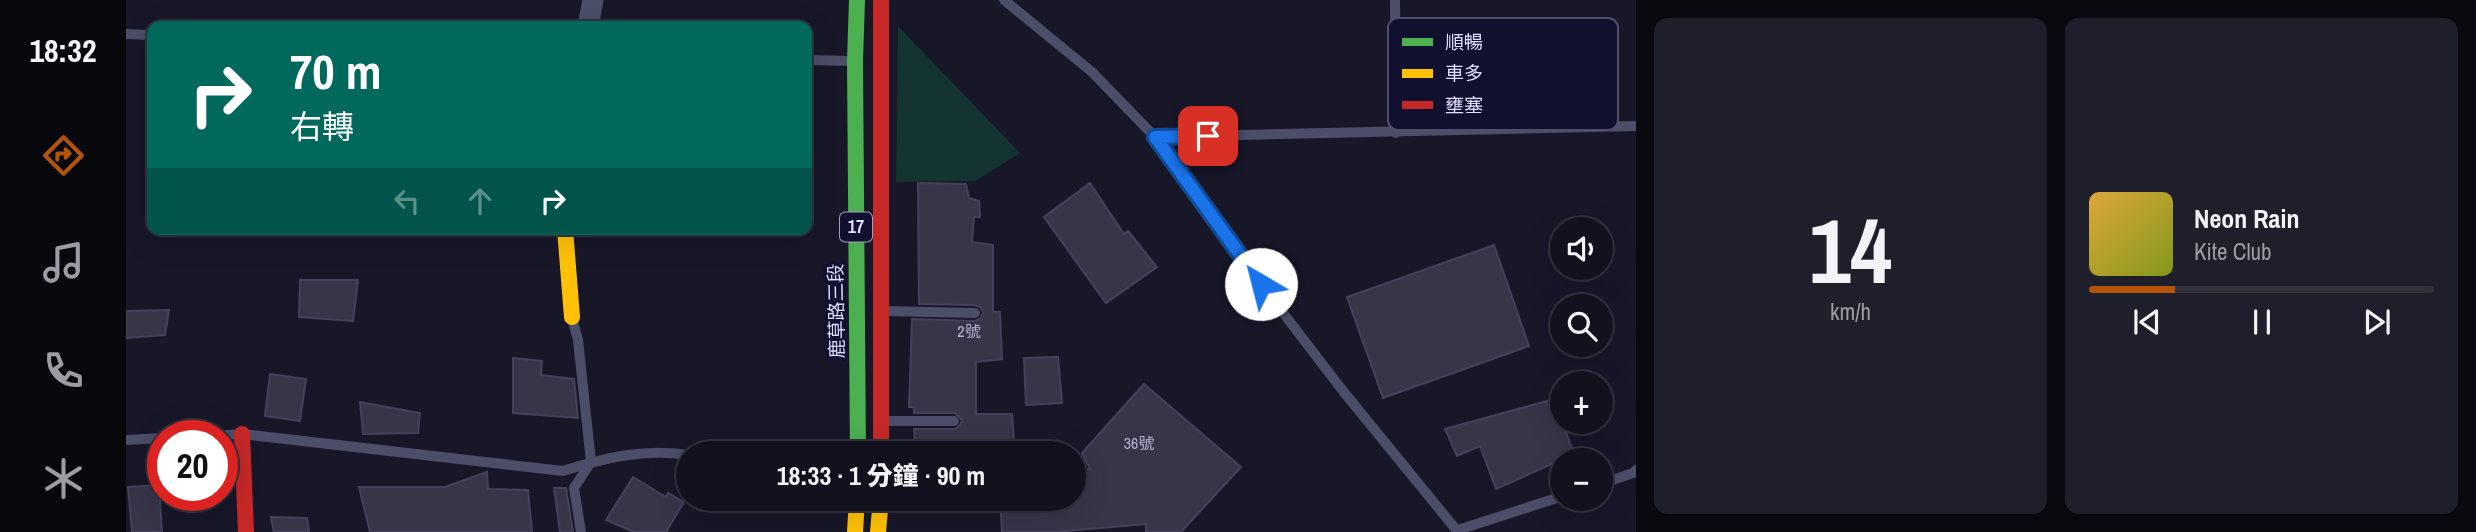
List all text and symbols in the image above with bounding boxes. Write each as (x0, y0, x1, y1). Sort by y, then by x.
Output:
legend (1388, 18, 1618, 130)
text: 18:32 (29, 29, 97, 72)
text: 順暢 (1445, 29, 1483, 55)
text: 70 m (290, 38, 382, 104)
icon: right (175, 49, 266, 140)
text: 車多 (1445, 60, 1483, 86)
text: 壅塞 (1445, 92, 1483, 118)
text: 右轉 (290, 105, 354, 148)
pin (1178, 106, 1238, 166)
icon: arrive (1189, 117, 1227, 155)
icon: directions (39, 131, 88, 180)
icon: left (388, 182, 426, 220)
icon: ahead (461, 182, 499, 220)
icon: right (534, 182, 572, 220)
text: 14 (1809, 189, 1892, 311)
text: Neon Rain (2194, 201, 2299, 236)
road number: 17 (840, 212, 872, 242)
map controls (1550, 217, 1613, 511)
button: sound (1550, 217, 1613, 280)
text: Kite Club (2194, 236, 2272, 267)
icon: music (39, 238, 88, 287)
position arrow (1224, 247, 1298, 321)
street label: 鹿草路三段 (822, 263, 850, 359)
button: search (1550, 294, 1613, 357)
text: km/h (1830, 296, 1871, 327)
icon: previous (2128, 303, 2166, 341)
icon: pause (2243, 303, 2281, 341)
icon: next (2358, 303, 2396, 341)
house number: 2號 (957, 320, 981, 342)
icon: phone (39, 346, 88, 395)
button: + (1550, 371, 1613, 434)
speed limit sign: 20 (147, 420, 238, 511)
house number: 36號 (1124, 432, 1154, 454)
button: − (1550, 448, 1613, 511)
icon: climate (39, 454, 88, 503)
text: 18:33 · 1 分鐘 · 90 m (777, 458, 985, 493)

